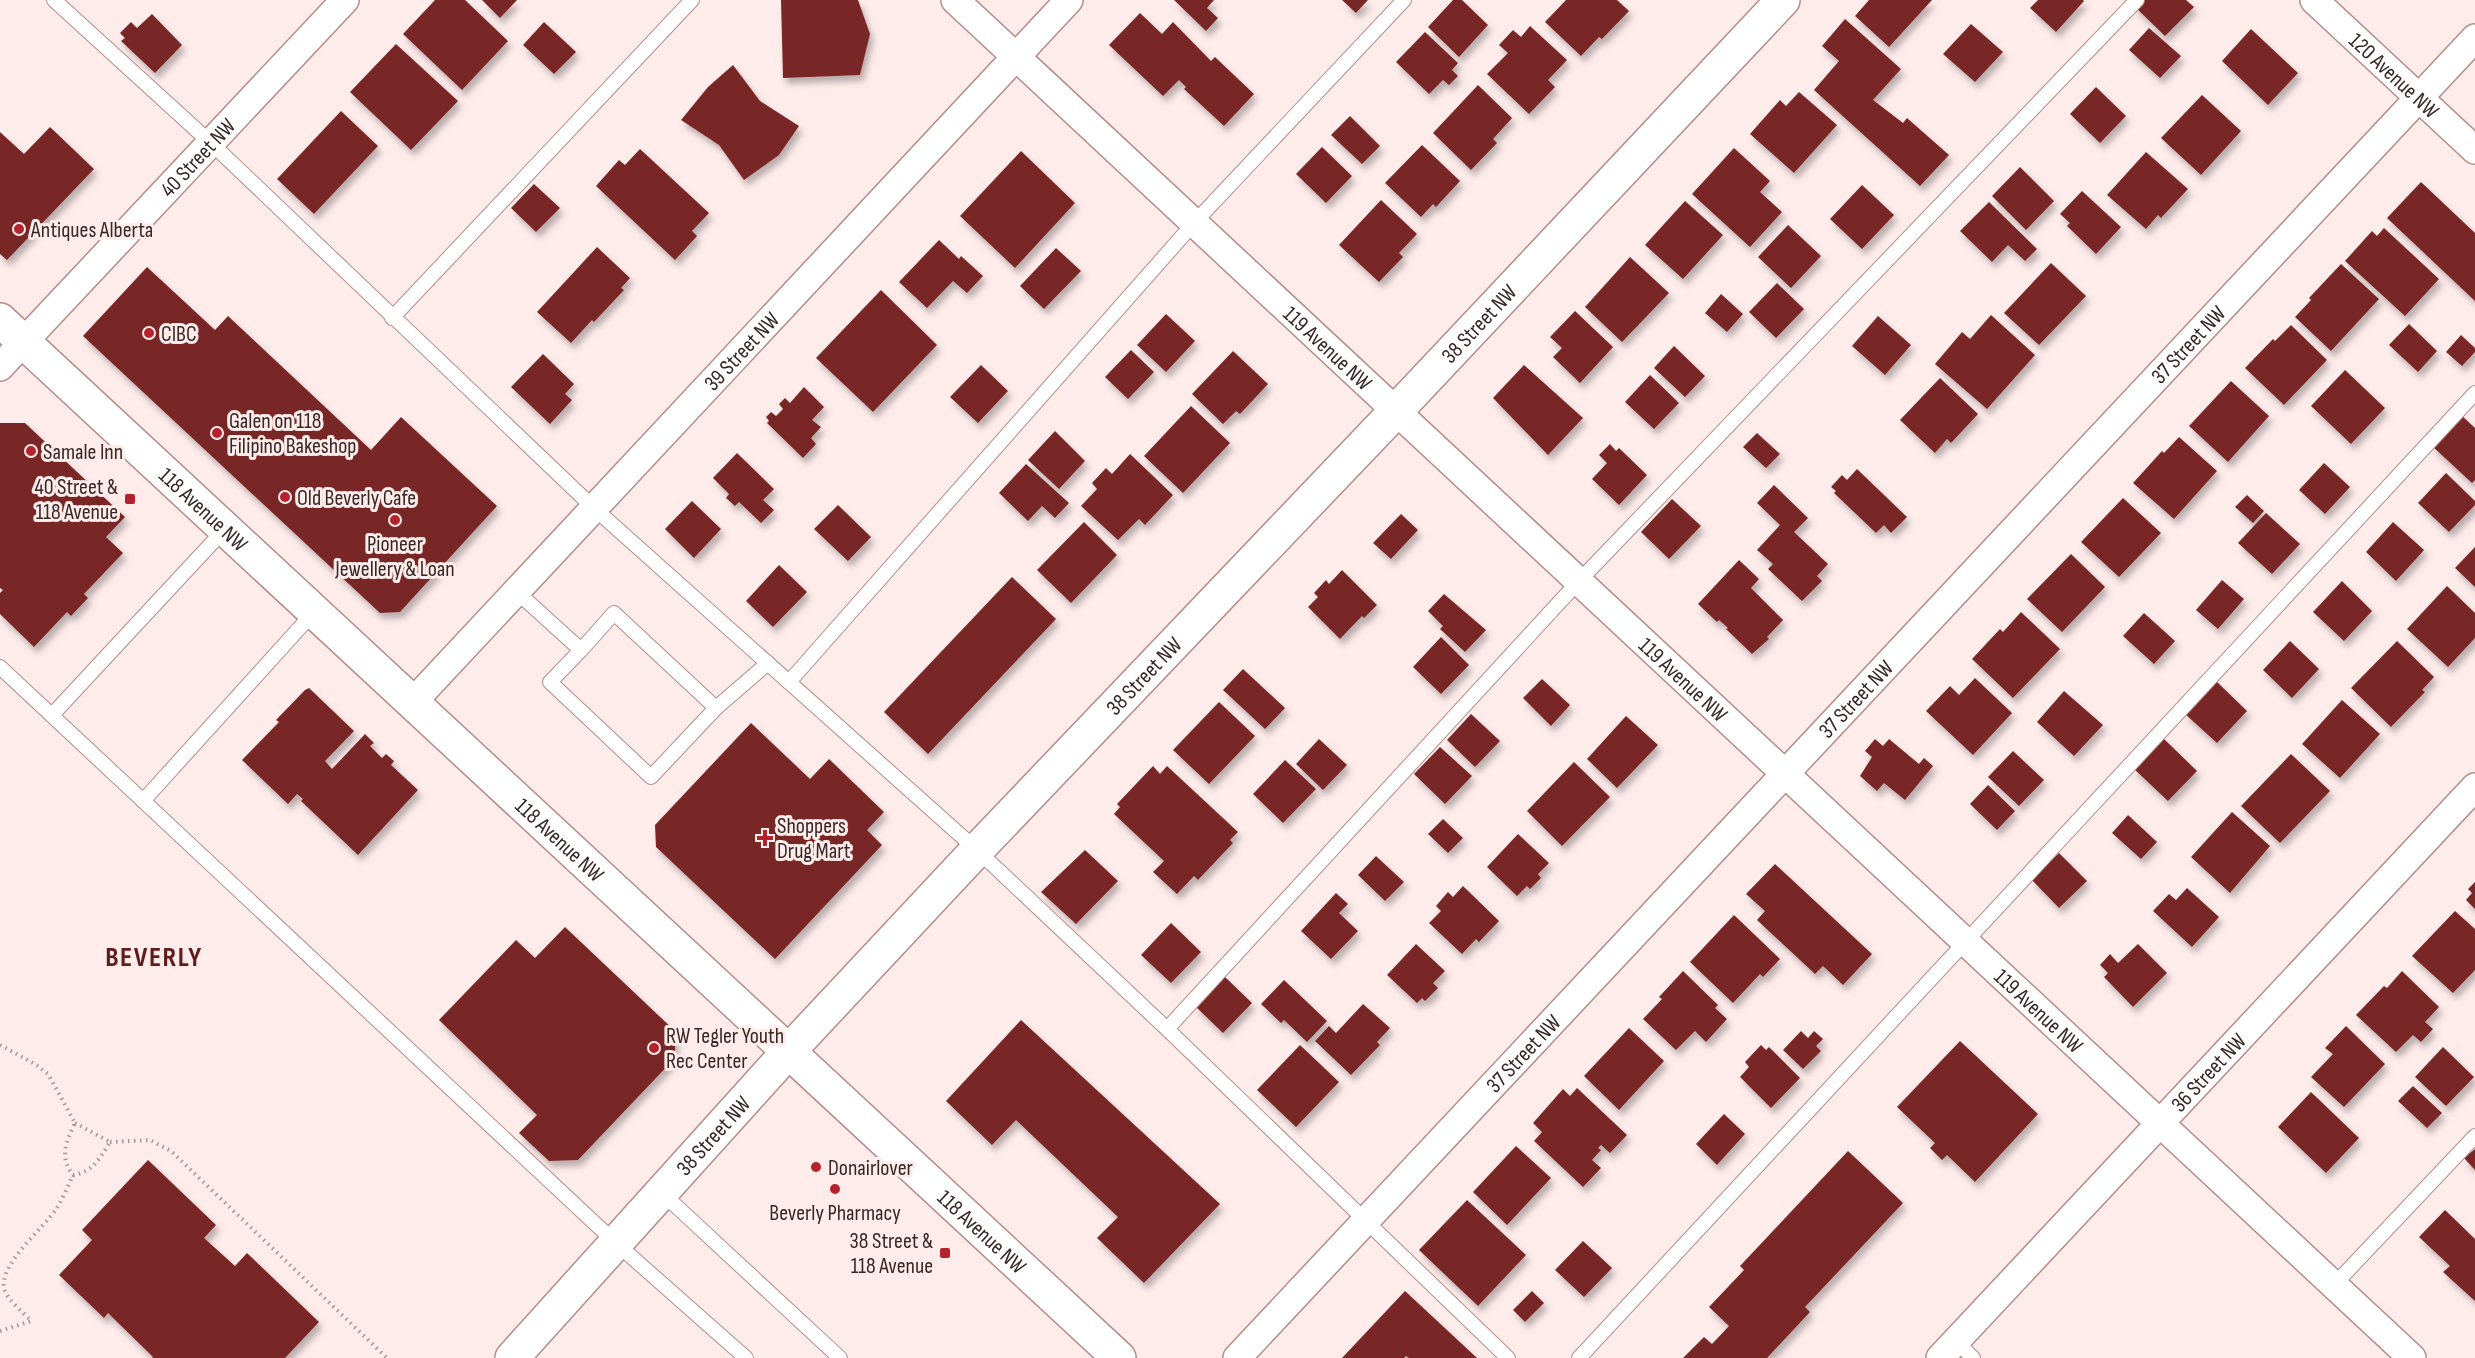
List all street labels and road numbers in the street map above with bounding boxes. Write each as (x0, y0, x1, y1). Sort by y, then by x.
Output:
street label: 120 Avenue NW (2343, 28, 2444, 125)
street label: 40 Street NW (155, 113, 242, 203)
street label: 38 Street NW (1436, 279, 1523, 369)
street label: 119 Avenue NW (1277, 301, 1377, 397)
street label: 37 Street NW (2146, 301, 2232, 390)
street label: 39 Street NW (699, 307, 786, 397)
street label: 118 Avenue NW (153, 462, 253, 558)
street label: 38 Street NW (1101, 632, 1188, 721)
street label: 119 Avenue NW (1633, 632, 1733, 728)
street label: 37 Street NW (1813, 655, 1900, 744)
street label: 118 Avenue NW (509, 793, 609, 888)
street label: 119 Avenue NW (1988, 964, 2088, 1059)
street label: 37 Street NW (1481, 1010, 1567, 1099)
street label: 36 Street NW (2166, 1028, 2252, 1118)
street label: 38 Street NW (671, 1091, 757, 1182)
street label: 118 Avenue NW (931, 1185, 1031, 1280)

